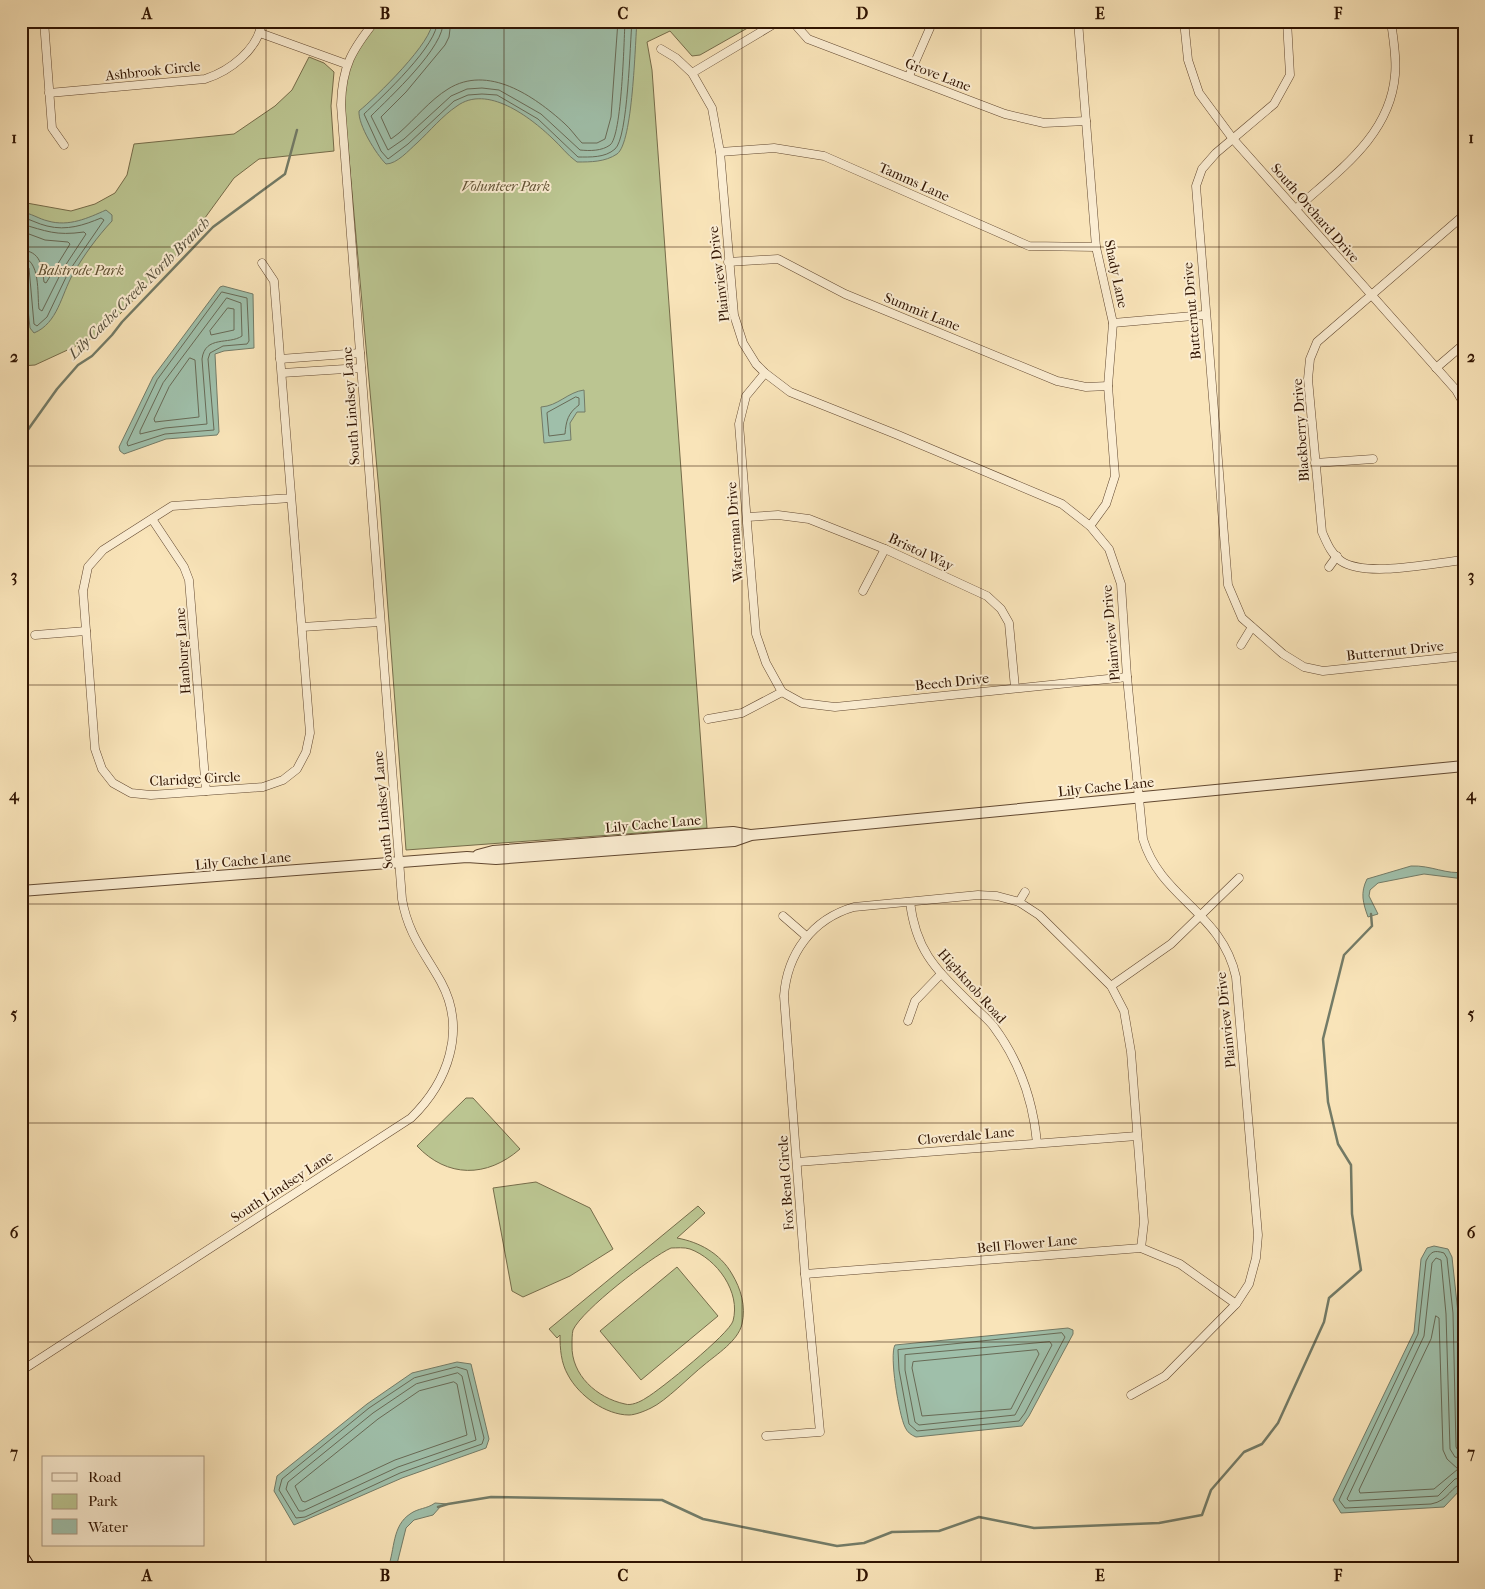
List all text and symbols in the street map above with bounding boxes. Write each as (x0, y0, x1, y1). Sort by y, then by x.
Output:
text: A (141, 4, 153, 23)
text: B (380, 4, 390, 23)
text: C (618, 4, 629, 23)
text: D (856, 4, 868, 23)
text: E (1095, 4, 1105, 23)
text: F (1333, 4, 1343, 23)
street label: Grove Lane (903, 55, 973, 95)
street label: Ashbrook Circle (104, 58, 201, 85)
text: 1 (11, 128, 17, 147)
text: 1 (1468, 128, 1474, 147)
street label: Tamms Lane (876, 159, 952, 205)
street label: South Orchard Drive (1267, 160, 1363, 266)
park label: Volunteer Park (462, 178, 550, 195)
water label: Lily Cache Creek North Branch (64, 213, 214, 363)
street label: Plainview Drive (705, 225, 733, 323)
street label: Shady Lane (1100, 238, 1132, 310)
street label: Butternut Drive (1179, 261, 1205, 361)
park label: Balstrode Park (37, 262, 124, 279)
street label: Summit Lane (882, 289, 963, 335)
street label: South Lindsey Lane (338, 346, 364, 466)
text: 2 (10, 347, 18, 366)
text: 2 (1467, 347, 1475, 366)
street label: Blackberry Drive (1289, 378, 1313, 482)
street label: Waterman Drive (723, 481, 747, 584)
street label: Bristol Way (886, 530, 957, 575)
text: 3 (11, 566, 17, 586)
text: 3 (1468, 566, 1474, 586)
street label: Plainview Drive (1098, 584, 1124, 682)
street label: Hanburg Lane (171, 607, 195, 695)
street label: Butternut Drive (1345, 637, 1445, 665)
street label: Beech Drive (914, 670, 990, 694)
street label: South Lindsey Lane (369, 750, 397, 870)
street label: Claridge Circle (149, 768, 241, 790)
street label: Lily Cache Lane (1057, 774, 1155, 800)
text: 4 (8, 785, 20, 805)
text: 4 (1465, 785, 1477, 805)
street label: Lily Cache Lane (604, 811, 702, 837)
street label: Lily Cache Lane (194, 848, 292, 874)
street label: Highknob Road (934, 945, 1010, 1027)
street label: Plainview Drive (1213, 971, 1239, 1069)
text: 5 (11, 1004, 18, 1023)
text: 5 (1468, 1004, 1475, 1023)
street label: Cloverdale Lane (917, 1123, 1015, 1149)
street label: Fox Bend Circle (774, 1135, 798, 1231)
street label: South Lindsey Lane (228, 1148, 336, 1226)
text: 6 (10, 1223, 19, 1242)
text: 6 (1467, 1223, 1476, 1242)
street label: Bell Flower Lane (976, 1231, 1078, 1257)
text: 7 (9, 1443, 18, 1462)
text: 7 (1466, 1443, 1475, 1462)
legend (42, 1456, 205, 1546)
text: Road (88, 1468, 122, 1486)
text: Park (88, 1492, 118, 1510)
text: Water (87, 1518, 128, 1536)
text: A (141, 1566, 153, 1585)
text: B (380, 1566, 390, 1585)
text: C (618, 1566, 629, 1585)
text: D (856, 1566, 868, 1585)
text: E (1095, 1566, 1105, 1585)
text: F (1333, 1566, 1343, 1585)

